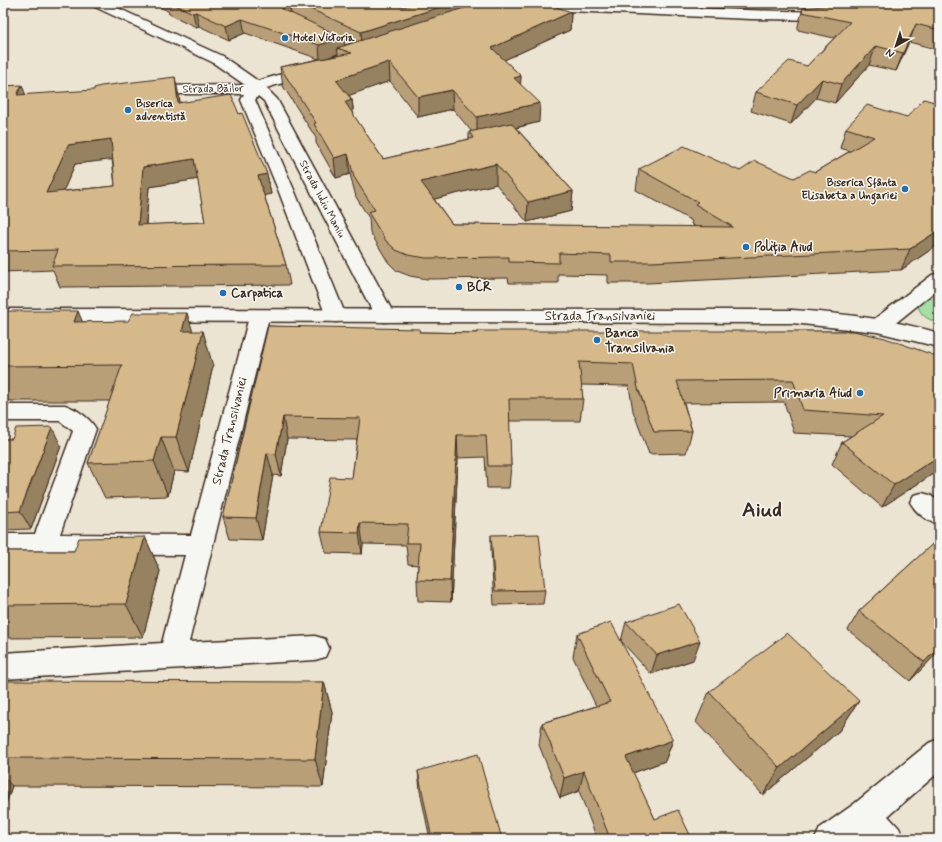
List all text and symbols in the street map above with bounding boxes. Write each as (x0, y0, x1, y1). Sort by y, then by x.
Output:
north arrow (876, 26, 916, 66)
place label: Hotel Victoria (293, 31, 355, 45)
marker: Hotel Victoria (280, 33, 290, 43)
text: N (883, 45, 898, 61)
street label: Strada Băilor (182, 81, 244, 97)
place label: Biserica adventistă (136, 97, 186, 124)
marker: Biserica adventistă (123, 105, 133, 115)
street label: Strada Iuliu Maniu (296, 158, 348, 240)
place label: Biserica Sfânta Elisabeta a Ungariei (801, 176, 897, 205)
marker: Biserica Sfânta Elisabeta a Ungariei (900, 184, 910, 194)
place label: Poliția Aiud (754, 239, 812, 256)
marker: Poliția Aiud (741, 242, 751, 252)
place label: BCR (467, 279, 492, 296)
marker: BCR (454, 282, 464, 292)
place label: Carpatica (231, 285, 283, 302)
marker: Carpatica (218, 288, 228, 298)
street label: Strada Transilvaniei (545, 308, 655, 325)
place label: Banca Transilvania (605, 325, 674, 357)
marker: Banca Transilvania (592, 335, 602, 345)
street label: Strada Transilvaniei (208, 375, 252, 487)
place label: Primaria Aiud (774, 385, 852, 402)
marker: Primaria Aiud (855, 388, 865, 398)
district label: Aiud (742, 496, 782, 524)

